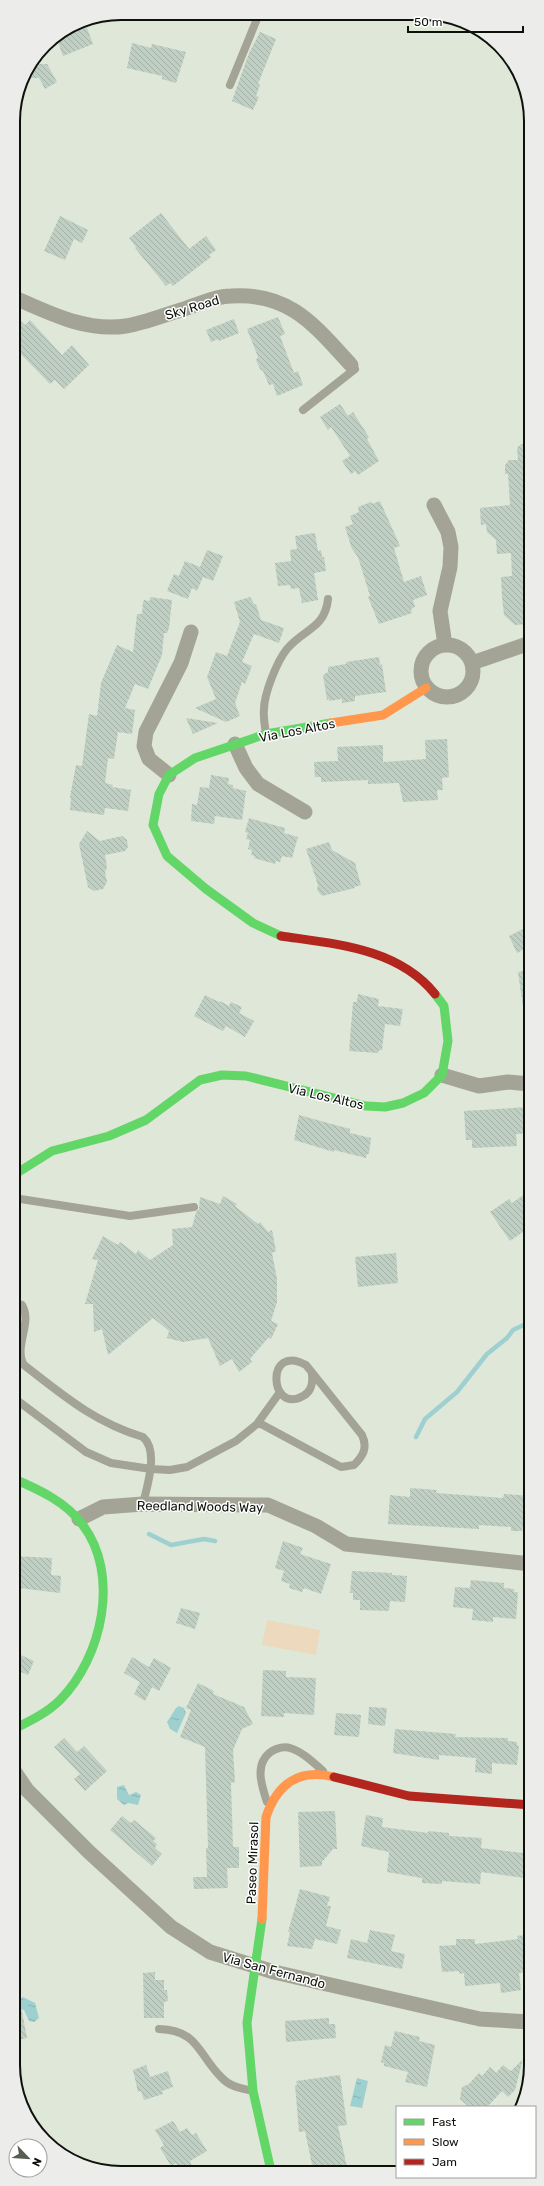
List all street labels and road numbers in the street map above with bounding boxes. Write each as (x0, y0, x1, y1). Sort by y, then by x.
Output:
street label: Sky Road (163, 292, 221, 323)
street label: Via Los Altos (258, 716, 337, 745)
street label: Via Los Altos (287, 1081, 366, 1113)
street label: Reedland Woods Way (137, 1498, 263, 1515)
street label: Paseo Mirasol (244, 1821, 261, 1905)
street label: Via San Fernando (221, 1950, 327, 1991)

